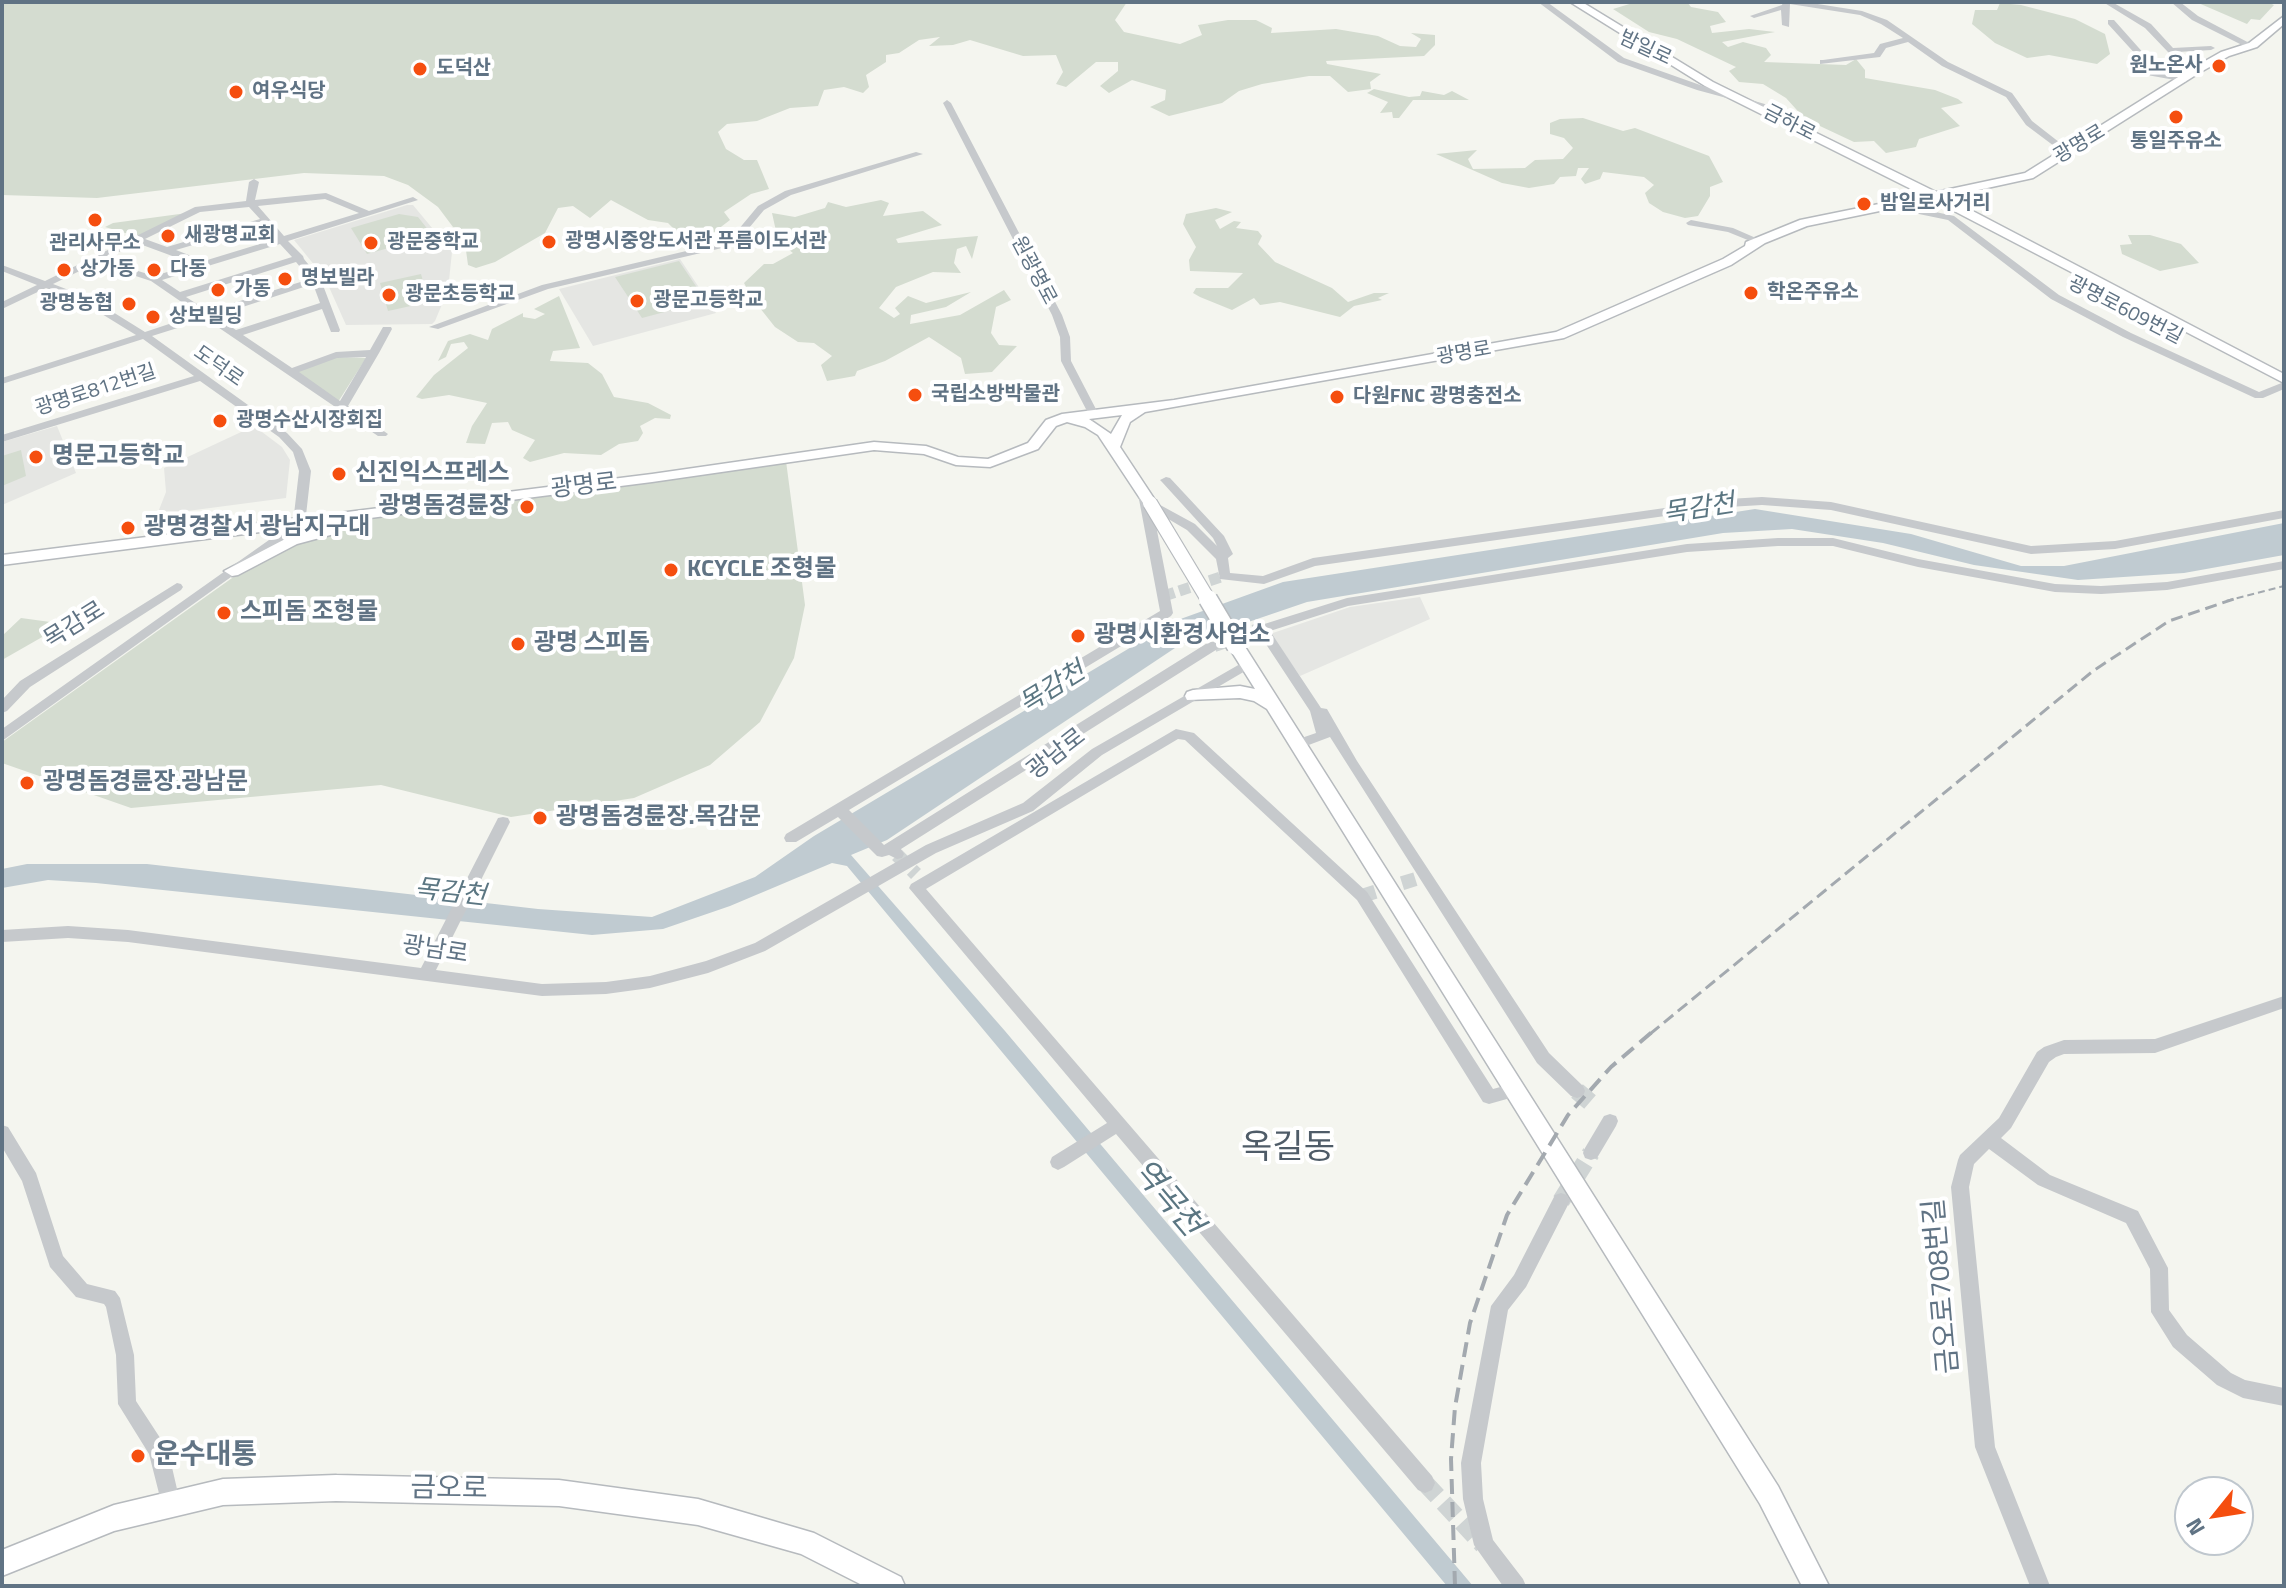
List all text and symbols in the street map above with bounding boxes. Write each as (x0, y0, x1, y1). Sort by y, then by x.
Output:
street label: 밤일로 (1615, 26, 1675, 72)
place label: 원노온사 (2129, 54, 2203, 78)
place label: 도덕산 (436, 57, 491, 81)
marker: 원노온사 (2210, 57, 2228, 75)
marker: 도덕산 (411, 60, 429, 78)
place label: 여우식당 (252, 80, 326, 104)
marker: 여우식당 (227, 83, 245, 101)
street label: 금하로 (1759, 101, 1819, 147)
marker: 통일주유소 (2167, 108, 2185, 126)
street label: 광명로 (2050, 120, 2110, 170)
place label: 통일주유소 (2130, 130, 2222, 154)
place label: 밤일로사거리 (1880, 192, 1990, 216)
marker: 밤일로사거리 (1855, 195, 1873, 213)
marker: 관리사무소 (86, 211, 104, 229)
place label: 새광명교회 (184, 224, 276, 248)
marker: 새광명교회 (159, 227, 177, 245)
place label: 광명시중앙도서관 푸름이도서관 (565, 230, 827, 254)
place label: 광문중학교 (387, 231, 479, 255)
place label: 관리사무소 (49, 232, 141, 256)
marker: 광명시중앙도서관 푸름이도서관 (540, 233, 558, 251)
street label: 원광명로 (1005, 233, 1061, 309)
marker: 광문중학교 (362, 234, 380, 252)
place label: 상가동 (80, 258, 135, 282)
place label: 다동 (170, 258, 207, 282)
marker: 상가동 (55, 261, 73, 279)
marker: 다동 (145, 261, 163, 279)
place label: 명보빌라 (301, 267, 375, 291)
marker: 명보빌라 (276, 270, 294, 288)
street label: 광명로609번길 (2064, 272, 2186, 350)
place label: 가동 (234, 278, 271, 302)
marker: 가동 (209, 281, 227, 299)
place label: 학온주유소 (1767, 281, 1859, 305)
place label: 광문초등학교 (405, 283, 515, 307)
marker: 학온주유소 (1742, 284, 1760, 302)
marker: 광문초등학교 (380, 286, 398, 304)
place label: 광문고등학교 (653, 289, 763, 313)
place label: 광명농협 (39, 292, 113, 316)
marker: 광문고등학교 (628, 292, 646, 310)
marker: 광명농협 (120, 295, 138, 313)
place label: 상보빌딩 (169, 305, 243, 329)
marker: 상보빌딩 (144, 308, 162, 326)
street label: 광명로 (1435, 337, 1493, 371)
street label: 도덕로 (189, 341, 247, 393)
street label: 광명로812번길 (33, 360, 159, 422)
place label: 국립소방박물관 (931, 383, 1060, 407)
place label: 다원FNC 광명충전소 (1353, 385, 1522, 409)
marker: 국립소방박물관 (906, 386, 924, 404)
marker: 다원FNC 광명충전소 (1328, 388, 1346, 406)
place label: 광명수산시장회집 (236, 409, 383, 433)
marker: 광명수산시장회집 (211, 412, 229, 430)
place label: 명문고등학교 (52, 443, 184, 471)
marker: 명문고등학교 (27, 448, 45, 466)
place label: 신진익스프레스 (355, 460, 510, 488)
marker: 신진익스프레스 (330, 465, 348, 483)
street label: 광명로 (549, 469, 619, 505)
water label: 목감천 (1661, 489, 1737, 531)
place label: 광명돔경륜장 (379, 493, 511, 521)
marker: 광명돔경륜장 (518, 498, 536, 516)
place label: 광명경찰서 광남지구대 (144, 514, 370, 542)
marker: 광명경찰서 광남지구대 (119, 519, 137, 537)
place label: KCYCLE 조형물 (687, 556, 836, 584)
marker: KCYCLE 조형물 (662, 561, 680, 579)
street label: 목감로 (39, 596, 111, 656)
place label: 스피돔 조형물 (240, 599, 378, 627)
marker: 스피돔 조형물 (215, 604, 233, 622)
place label: 광명시환경사업소 (1094, 622, 1271, 650)
marker: 광명시환경사업소 (1069, 627, 1087, 645)
place label: 광명 스피돔 (534, 630, 650, 658)
marker: 광명 스피돔 (509, 635, 527, 653)
water label: 목감천 (1014, 657, 1092, 721)
street label: 광남로 (1022, 723, 1092, 787)
place label: 광명돔경륜장.광남문 (43, 769, 248, 797)
marker: 광명돔경륜장.광남문 (18, 774, 36, 792)
place label: 광명돔경륜장.목감문 (556, 804, 761, 832)
marker: 광명돔경륜장.목감문 (531, 809, 549, 827)
water label: 목감천 (413, 875, 487, 913)
street label: 광남로 (400, 932, 470, 970)
district label: 옥길동 (1241, 1130, 1335, 1170)
water label: 역곡천 (1123, 1153, 1209, 1245)
street label: 금오로708번길 (1919, 1197, 1967, 1375)
place label: 운수대통 (154, 1439, 257, 1473)
marker: 운수대통 (129, 1447, 147, 1465)
street label: 금오로 (410, 1473, 488, 1507)
north arrow (2174, 1476, 2254, 1556)
text: N (2176, 1512, 2213, 1542)

